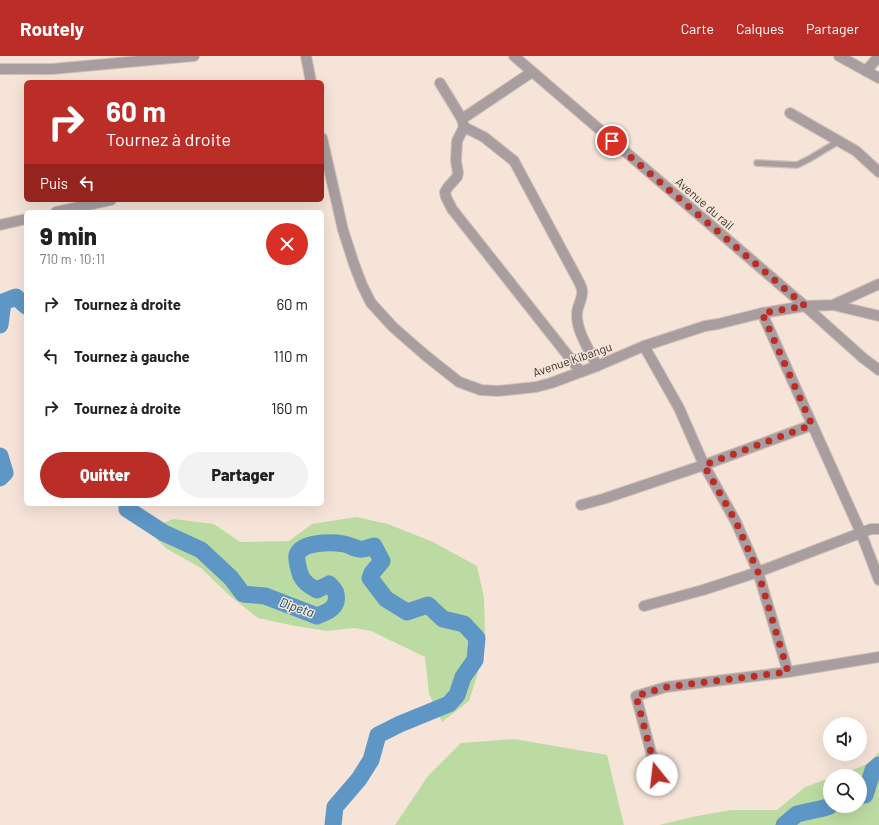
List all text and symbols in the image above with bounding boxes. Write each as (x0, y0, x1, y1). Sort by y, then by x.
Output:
text: Routely (20, 17, 84, 40)
text: Carte (681, 20, 714, 37)
text: Calques (736, 20, 784, 37)
text: Partager (806, 20, 859, 37)
text: 60 m (106, 94, 166, 128)
icon: right (40, 96, 92, 148)
pin (595, 124, 629, 158)
text: Tournez à droite (106, 128, 231, 150)
icon: arrive (601, 130, 623, 152)
icon: left (76, 172, 98, 194)
text: Puis (40, 174, 68, 192)
street label: Avenue du rail (673, 174, 737, 232)
text: 9 min (40, 221, 97, 250)
button: close (266, 223, 308, 265)
text: 710 m · 10:11 (40, 251, 105, 267)
icon: right (40, 293, 62, 315)
text: Tournez à droite (74, 295, 181, 313)
text: 60 m (276, 295, 308, 313)
street label: Avenue Kibangu (531, 339, 613, 379)
icon: left (40, 345, 62, 367)
text: Tournez à gauche (74, 347, 190, 365)
text: 110 m (274, 347, 308, 365)
icon: right (40, 397, 62, 419)
text: Tournez à droite (74, 399, 181, 417)
text: 160 m (271, 399, 308, 417)
button: Quitter (40, 452, 170, 498)
button: Partager (178, 452, 308, 498)
water label: Dipeta (277, 594, 317, 620)
map controls (823, 717, 867, 813)
button: sound (823, 717, 867, 761)
position arrow (636, 754, 678, 796)
button: search (823, 769, 867, 813)

